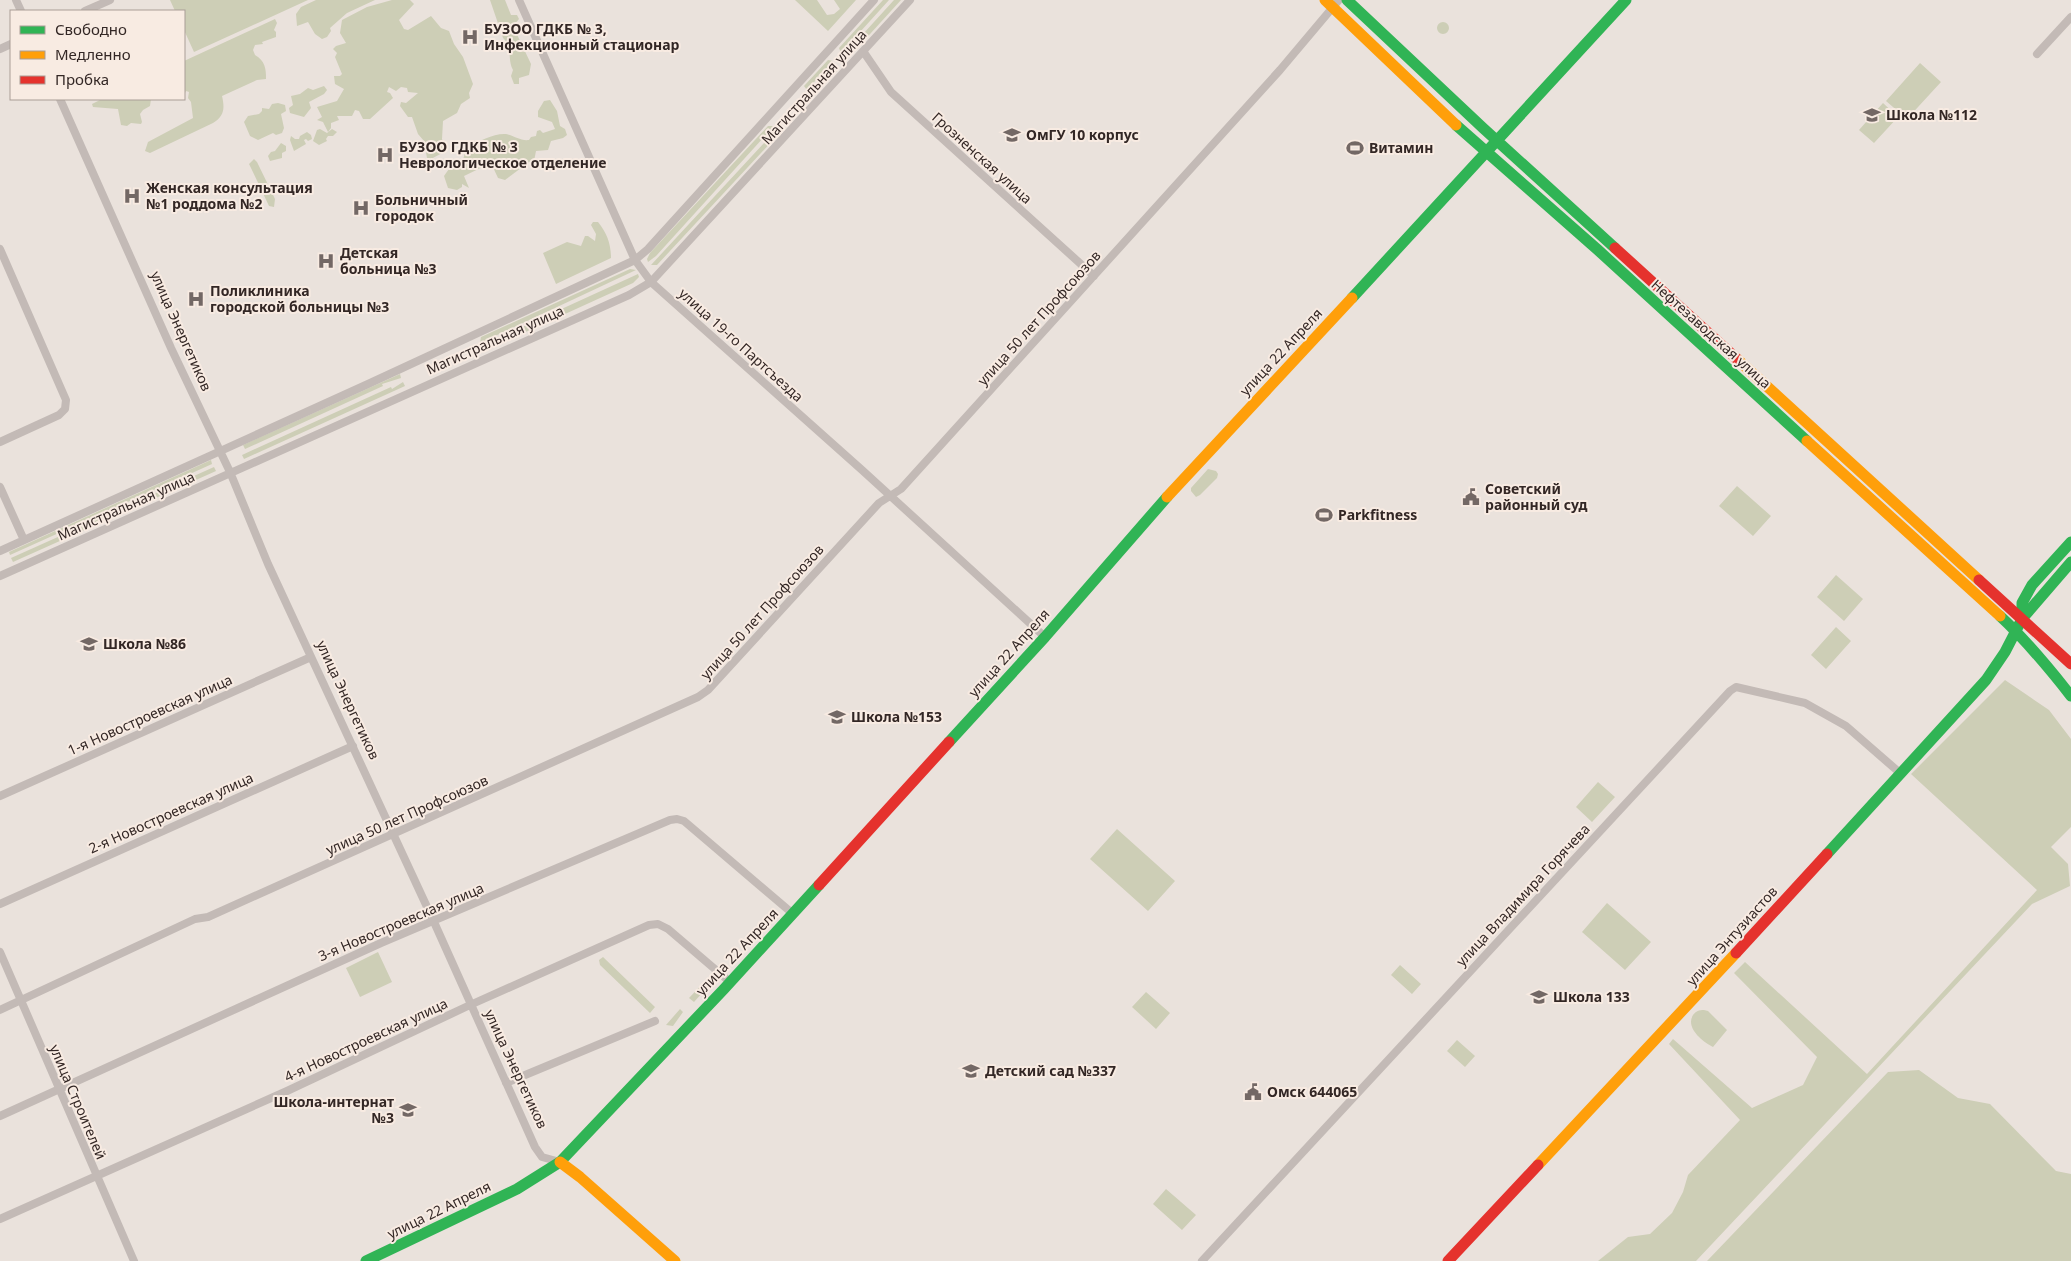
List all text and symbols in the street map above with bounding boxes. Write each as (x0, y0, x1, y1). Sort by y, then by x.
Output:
legend (10, 10, 185, 100)
text: Свободно (55, 19, 127, 39)
place label: БУЗОО ГДКБ № 3, Инфекционный стационар (484, 19, 680, 54)
street label: Магистральная улица (757, 25, 870, 148)
hospital icon: БУЗОО ГДКБ № 3, Инфекционный стационар (460, 27, 480, 47)
text: Медленно (55, 44, 131, 64)
text: Пробка (55, 69, 109, 89)
school or university icon: Школа №112 (1862, 105, 1882, 125)
place label: Школа №112 (1886, 105, 1977, 124)
street label: Грозненская улица (928, 108, 1036, 208)
school or university icon: ОмГУ 10 корпус (1002, 125, 1022, 145)
place label: ОмГУ 10 корпус (1026, 125, 1139, 144)
place label: БУЗОО ГДКБ № 3 Неврологическое отделение (399, 137, 607, 172)
sports icon: Витамин (1345, 138, 1365, 158)
place label: Витамин (1369, 138, 1433, 157)
hospital icon: БУЗОО ГДКБ № 3 Неврологическое отделение (375, 145, 395, 165)
place label: Женская консультация №1 роддома №2 (146, 178, 313, 213)
hospital icon: Женская консультация №1 роддома №2 (122, 186, 142, 206)
place label: Больничный городок (375, 190, 468, 225)
hospital icon: Больничный городок (351, 198, 371, 218)
place label: Детская больница №3 (340, 243, 437, 278)
street label: улица 50 лет Профсоюзов (973, 246, 1105, 389)
hospital icon: Детская больница №3 (316, 251, 336, 271)
street label: улица Энергетиков (146, 268, 216, 394)
street label: Нефтезаводская улица (1647, 275, 1775, 392)
place label: Поликлиника городской больницы №3 (210, 281, 389, 316)
street label: улица 19-го Партсъезда (675, 284, 808, 406)
hospital icon: Поликлиника городской больницы №3 (186, 289, 206, 309)
street label: Магистральная улица (423, 301, 567, 378)
street label: улица 22 Апреля (1235, 304, 1326, 399)
street label: Магистральная улица (54, 467, 198, 544)
place label: Советский районный суд (1485, 479, 1587, 514)
public building icon: Советский районный суд (1461, 487, 1481, 507)
sports icon: Parkfitness (1314, 505, 1334, 525)
place label: Parkfitness (1338, 505, 1417, 524)
street label: улица 50 лет Профсоюзов (696, 540, 828, 683)
street label: улица 22 Апреля (964, 604, 1053, 701)
school or university icon: Школа №86 (79, 634, 99, 654)
place label: Школа №86 (103, 634, 186, 653)
street label: улица Энергетиков (313, 637, 384, 763)
street label: 1-я Новостроевская улица (65, 670, 235, 759)
school or university icon: Школа №153 (827, 707, 847, 727)
place label: Школа №153 (851, 707, 942, 726)
street label: 2-я Новостроевская улица (86, 768, 256, 857)
street label: улица 50 лет Профсоюзов (323, 770, 491, 859)
street label: улица Владимира Горячева (1452, 819, 1594, 970)
street label: 3-я Новостроевская улица (315, 878, 487, 965)
street label: улица Энтузиастов (1682, 882, 1781, 989)
street label: улица 22 Апреля (691, 904, 782, 999)
school or university icon: Школа 133 (1529, 987, 1549, 1007)
place label: Школа 133 (1553, 987, 1630, 1006)
street label: 4-я Новостроевская улица (281, 993, 451, 1086)
street label: улица Энергетиков (481, 1006, 552, 1132)
street label: улица Строителей (46, 1041, 111, 1162)
school or university icon: Детский сад №337 (961, 1061, 981, 1081)
place label: Детский сад №337 (985, 1061, 1116, 1080)
public building icon: Омск 644065 (1243, 1082, 1263, 1102)
place label: Омск 644065 (1267, 1082, 1357, 1101)
place label: Школа-интернат №3 (273, 1092, 394, 1127)
school or university icon: Школа-интернат №3 (398, 1100, 418, 1120)
street label: улица 22 Апреля (384, 1176, 494, 1243)

